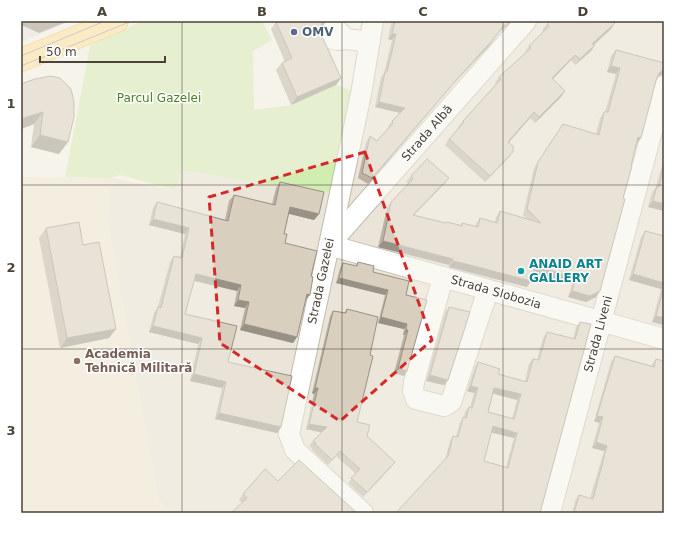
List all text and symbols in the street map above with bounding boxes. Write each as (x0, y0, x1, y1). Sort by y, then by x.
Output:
text: A (97, 4, 107, 19)
text: B (257, 4, 267, 19)
text: C (418, 4, 428, 19)
text: D (578, 4, 589, 19)
place label: OMV (302, 25, 334, 39)
marker: OMV (289, 27, 299, 37)
scale bar (40, 38, 165, 64)
text: 50 m (46, 45, 77, 59)
park label: Parcul Gazelei (117, 91, 201, 105)
text: 1 (6, 96, 16, 111)
street label: Strada Albă (399, 102, 455, 164)
street label: Strada Gazelei (305, 237, 337, 325)
place label: ANAID ART GALLERY (529, 257, 603, 285)
text: 2 (6, 260, 16, 275)
marker: ANAID ART GALLERY (516, 266, 526, 276)
street label: Strada Slobozia (449, 272, 543, 312)
street label: Strada Liveni (581, 294, 615, 374)
place label: Academia Tehnică Militară (85, 347, 192, 375)
marker: Academia Tehnică Militară (72, 356, 82, 366)
text: 3 (6, 423, 16, 438)

